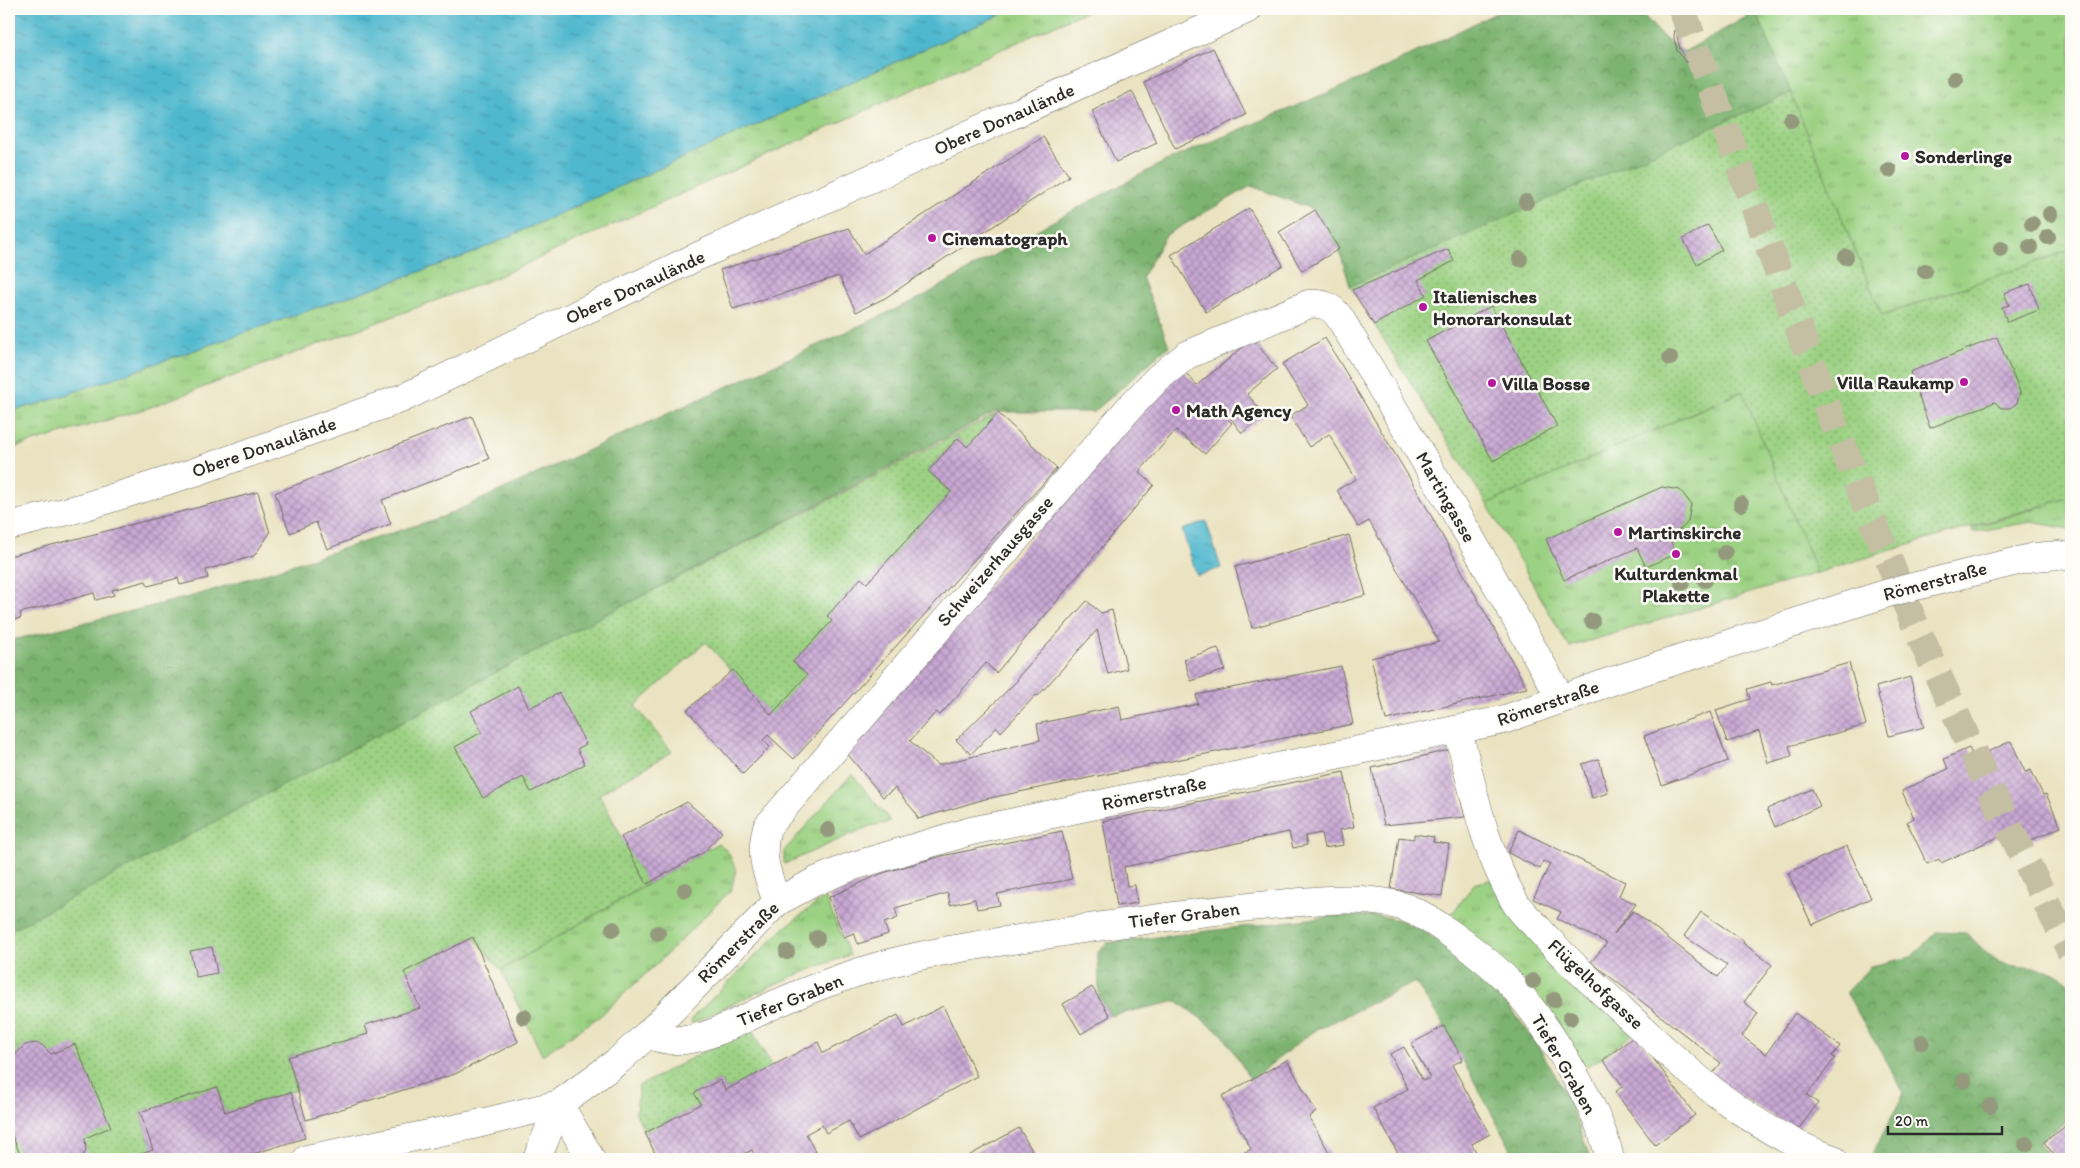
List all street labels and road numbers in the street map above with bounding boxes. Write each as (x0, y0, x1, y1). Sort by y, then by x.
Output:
street label: Obere Donaulände (930, 78, 1078, 160)
street label: Obere Donaulände (562, 245, 708, 329)
street label: Obere Donaulände (189, 411, 339, 483)
street label: Martingasse (1411, 448, 1481, 546)
street label: Schweizerhausgasse (932, 491, 1058, 631)
street label: Römerstraße (1881, 556, 1989, 606)
street label: Römerstraße (1494, 675, 1602, 731)
street label: Römerstraße (1100, 771, 1208, 815)
street label: Römerstraße (692, 896, 784, 988)
street label: Tiefer Graben (1127, 897, 1241, 933)
street label: Flügelhofgasse (1543, 934, 1649, 1034)
street label: Tiefer Graben (734, 968, 846, 1032)
street label: Tiefer Graben (1526, 1010, 1602, 1118)

